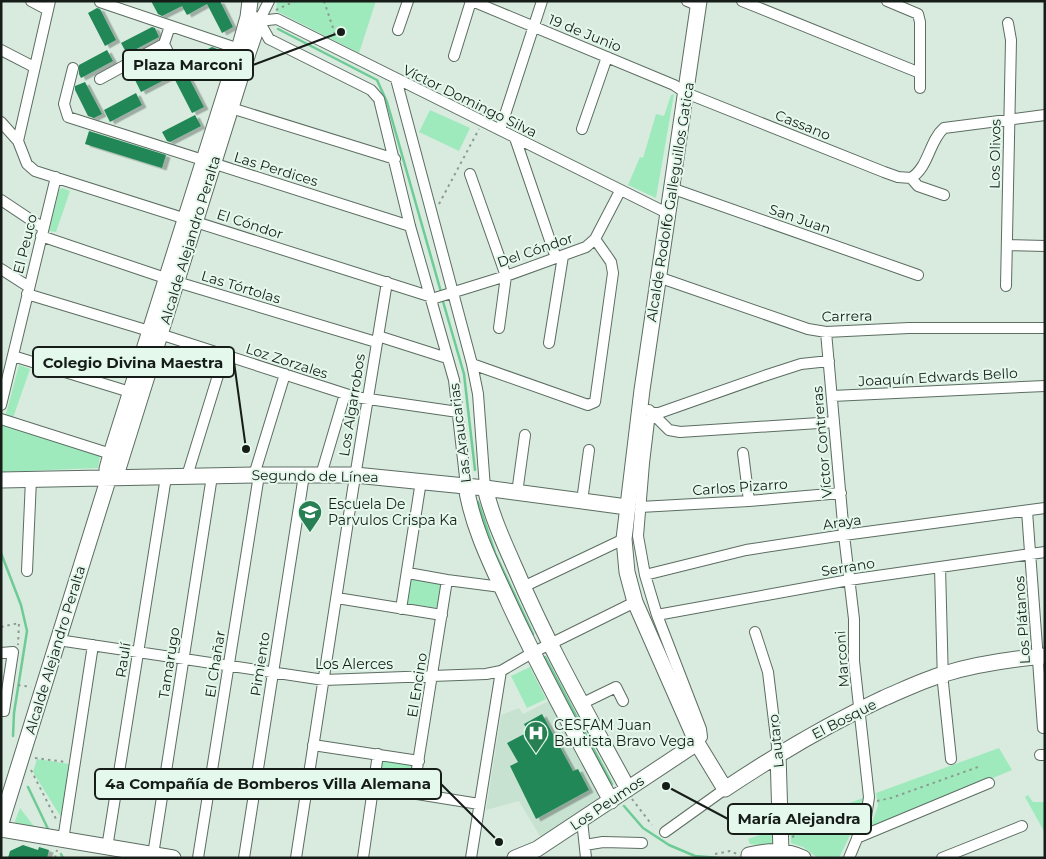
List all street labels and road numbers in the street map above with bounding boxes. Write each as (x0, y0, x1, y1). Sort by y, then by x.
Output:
street label: 19 de Junio (546, 10, 624, 56)
street label: Víctor Domingo Silva (400, 61, 540, 141)
street label: Alcalde Rodolfo Galleguillos Gatica (642, 81, 698, 323)
street label: Cassano (773, 106, 834, 144)
street label: Los Olivos (985, 119, 1005, 189)
street label: Las Perdices (232, 148, 320, 190)
street label: Alcalde Alejandro Peralta (156, 154, 224, 326)
street label: San Juan (767, 200, 833, 238)
street label: El Cóndor (215, 205, 286, 243)
street label: El Peuco (9, 212, 41, 276)
street label: Del Cóndor (495, 228, 576, 271)
street label: Las Tórtolas (199, 266, 283, 308)
street label: Carrera (821, 307, 873, 325)
street label: Loz Zorzales (244, 339, 331, 383)
street label: Los Algarrobos (335, 352, 369, 458)
street label: Joaquín Edwards Bello (857, 364, 1018, 390)
street label: Las Araucarias (445, 382, 475, 484)
street label: Víctor Contreras (808, 385, 836, 499)
street label: Segundo de Línea (251, 466, 379, 486)
street label: Carlos Pizarro (692, 475, 789, 499)
street label: Araya (822, 510, 862, 534)
street label: Serrano (820, 554, 876, 580)
street label: Alcalde Alejandro Peralta (21, 564, 89, 736)
street label: Los Plátanos (1010, 575, 1034, 665)
street label: Tamarugo (154, 626, 184, 700)
street label: El Chañar (201, 629, 229, 699)
street label: Pimiento (246, 630, 274, 697)
street label: Marconi (831, 630, 853, 688)
street label: Raulí (111, 640, 135, 679)
street label: El Encino (403, 651, 431, 719)
street label: Los Alerces (315, 655, 393, 673)
street label: El Bosque (809, 695, 879, 743)
street label: Lautaro (764, 713, 788, 769)
street label: Los Peumos (566, 772, 648, 834)

